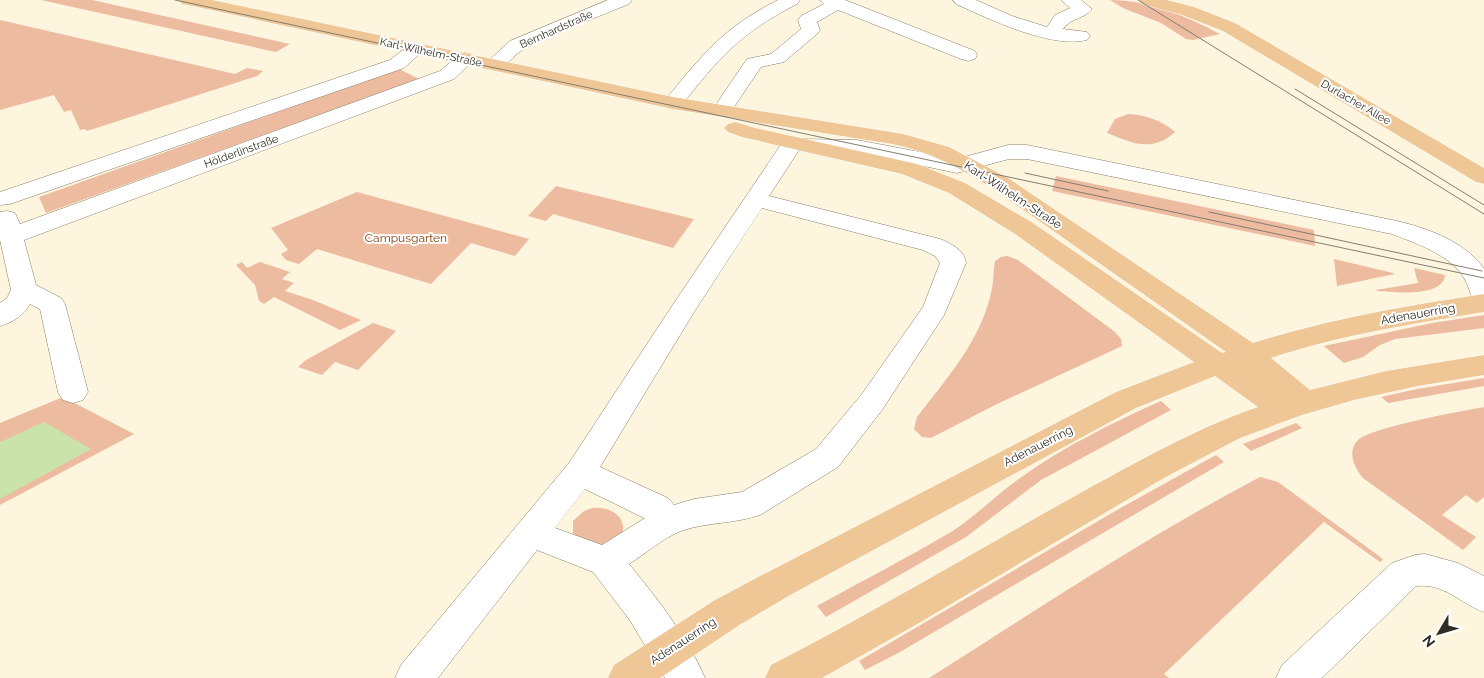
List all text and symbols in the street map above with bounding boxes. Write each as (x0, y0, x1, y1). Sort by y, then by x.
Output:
street label: Bernhardstraße (518, 7, 595, 51)
street label: Karl-Wilhelm-Straße (379, 35, 484, 70)
street label: Durlacher Allee (1318, 77, 1393, 128)
street label: Hölderlinstraße (202, 132, 280, 171)
street label: Karl-Wilhelm-Straße (962, 158, 1064, 232)
park label: Campusgarten (365, 231, 447, 245)
street label: Adenauerring (1380, 301, 1456, 327)
street label: Adenauerring (1001, 423, 1075, 469)
north arrow (1414, 608, 1464, 658)
street label: Adenauerring (647, 615, 719, 667)
text: N (1419, 632, 1438, 650)

